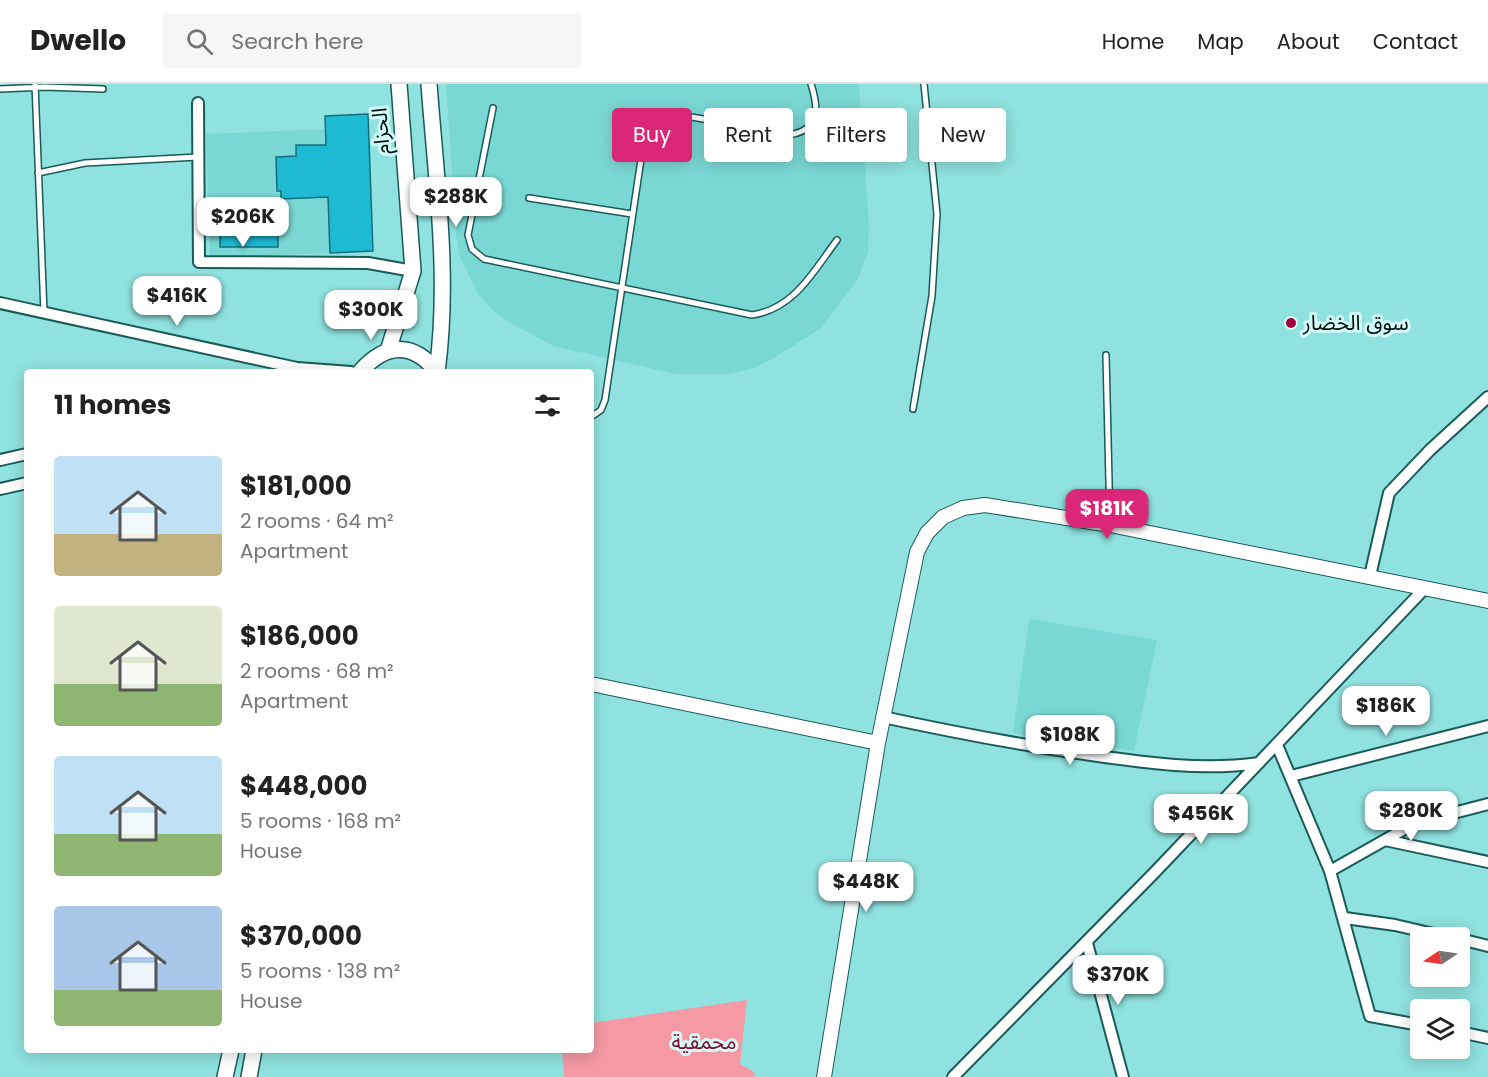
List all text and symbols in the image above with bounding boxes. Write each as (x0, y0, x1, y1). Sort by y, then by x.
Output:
search box (162, 14, 582, 68)
text: Dwello (30, 21, 126, 60)
icon: search (183, 25, 216, 58)
text: Search here (231, 26, 364, 57)
text: Home (1102, 27, 1164, 56)
text: Map (1197, 27, 1244, 56)
text: About (1277, 27, 1340, 56)
text: Contact (1373, 27, 1458, 56)
street label: الحزام (364, 107, 399, 155)
chip: Buy (612, 108, 692, 162)
chip: Rent (704, 108, 793, 162)
chip: Filters (805, 108, 907, 162)
chip: New (919, 108, 1006, 162)
pin: $288K (414, 177, 498, 228)
text: $288K (424, 182, 488, 210)
pin: $206K (201, 197, 285, 248)
text: $206K (211, 202, 275, 230)
pin: $416K (135, 276, 219, 327)
text: $416K (147, 281, 207, 309)
pin: $300K (329, 290, 413, 341)
text: $300K (338, 295, 404, 323)
place label: سوق الخضار (1302, 308, 1409, 337)
marker: سوق الخضار (1284, 316, 1298, 330)
text: 11 homes (54, 387, 171, 423)
icon: filters (531, 389, 564, 422)
text: $181,000 (240, 468, 352, 504)
icon: home (102, 480, 174, 552)
pin: $181K (1065, 489, 1149, 540)
text: $181K (1079, 494, 1135, 522)
text: 2 rooms · 64 m² (240, 507, 394, 535)
text: Apartment (240, 537, 348, 565)
text: $186,000 (240, 618, 359, 654)
icon: home (102, 630, 174, 702)
text: 2 rooms · 68 m² (240, 657, 394, 685)
pin: $186K (1344, 686, 1428, 737)
text: Apartment (240, 687, 348, 715)
text: $186K (1356, 691, 1416, 719)
pin: $108K (1028, 715, 1112, 766)
text: $108K (1040, 720, 1100, 748)
text: $448,000 (240, 768, 367, 804)
icon: home (102, 780, 174, 852)
pin: $280K (1369, 791, 1453, 842)
pin: $456K (1159, 794, 1243, 845)
text: $280K (1379, 796, 1443, 824)
text: $456K (1168, 799, 1234, 827)
text: 5 rooms · 168 m² (240, 807, 401, 835)
text: House (240, 837, 302, 865)
pin: $448K (824, 862, 908, 913)
text: $448K (832, 867, 900, 895)
text: $370,000 (240, 918, 362, 954)
north arrow (1410, 927, 1470, 987)
map controls (1410, 927, 1470, 1059)
icon: home (102, 930, 174, 1002)
pin: $370K (1076, 955, 1160, 1006)
text: 5 rooms · 138 m² (240, 957, 400, 985)
text: $370K (1087, 960, 1149, 988)
text: House (240, 987, 302, 1015)
button: layers (1410, 999, 1470, 1059)
park label: محمقية (672, 1027, 736, 1056)

